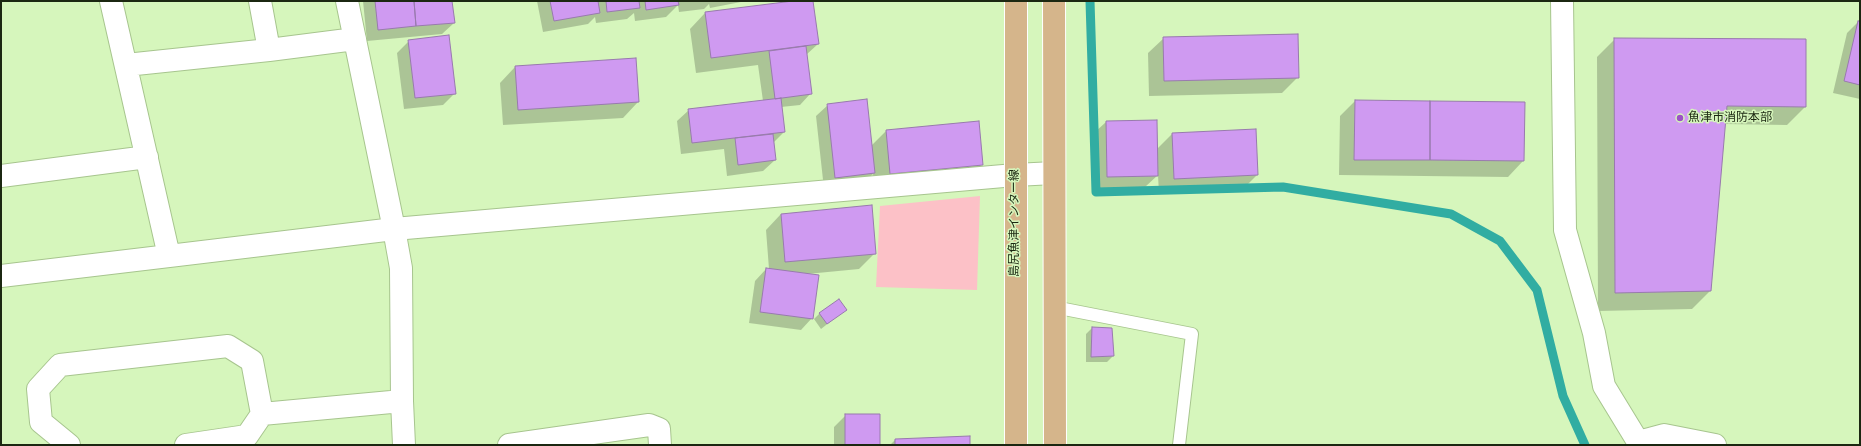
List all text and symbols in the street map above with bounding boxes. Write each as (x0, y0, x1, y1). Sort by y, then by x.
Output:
place label: 魚津市消防本部 (1688, 111, 1772, 125)
marker: 魚津市消防本部 (1675, 113, 1685, 123)
street label: 島尻魚津インター線 (1008, 169, 1022, 277)

